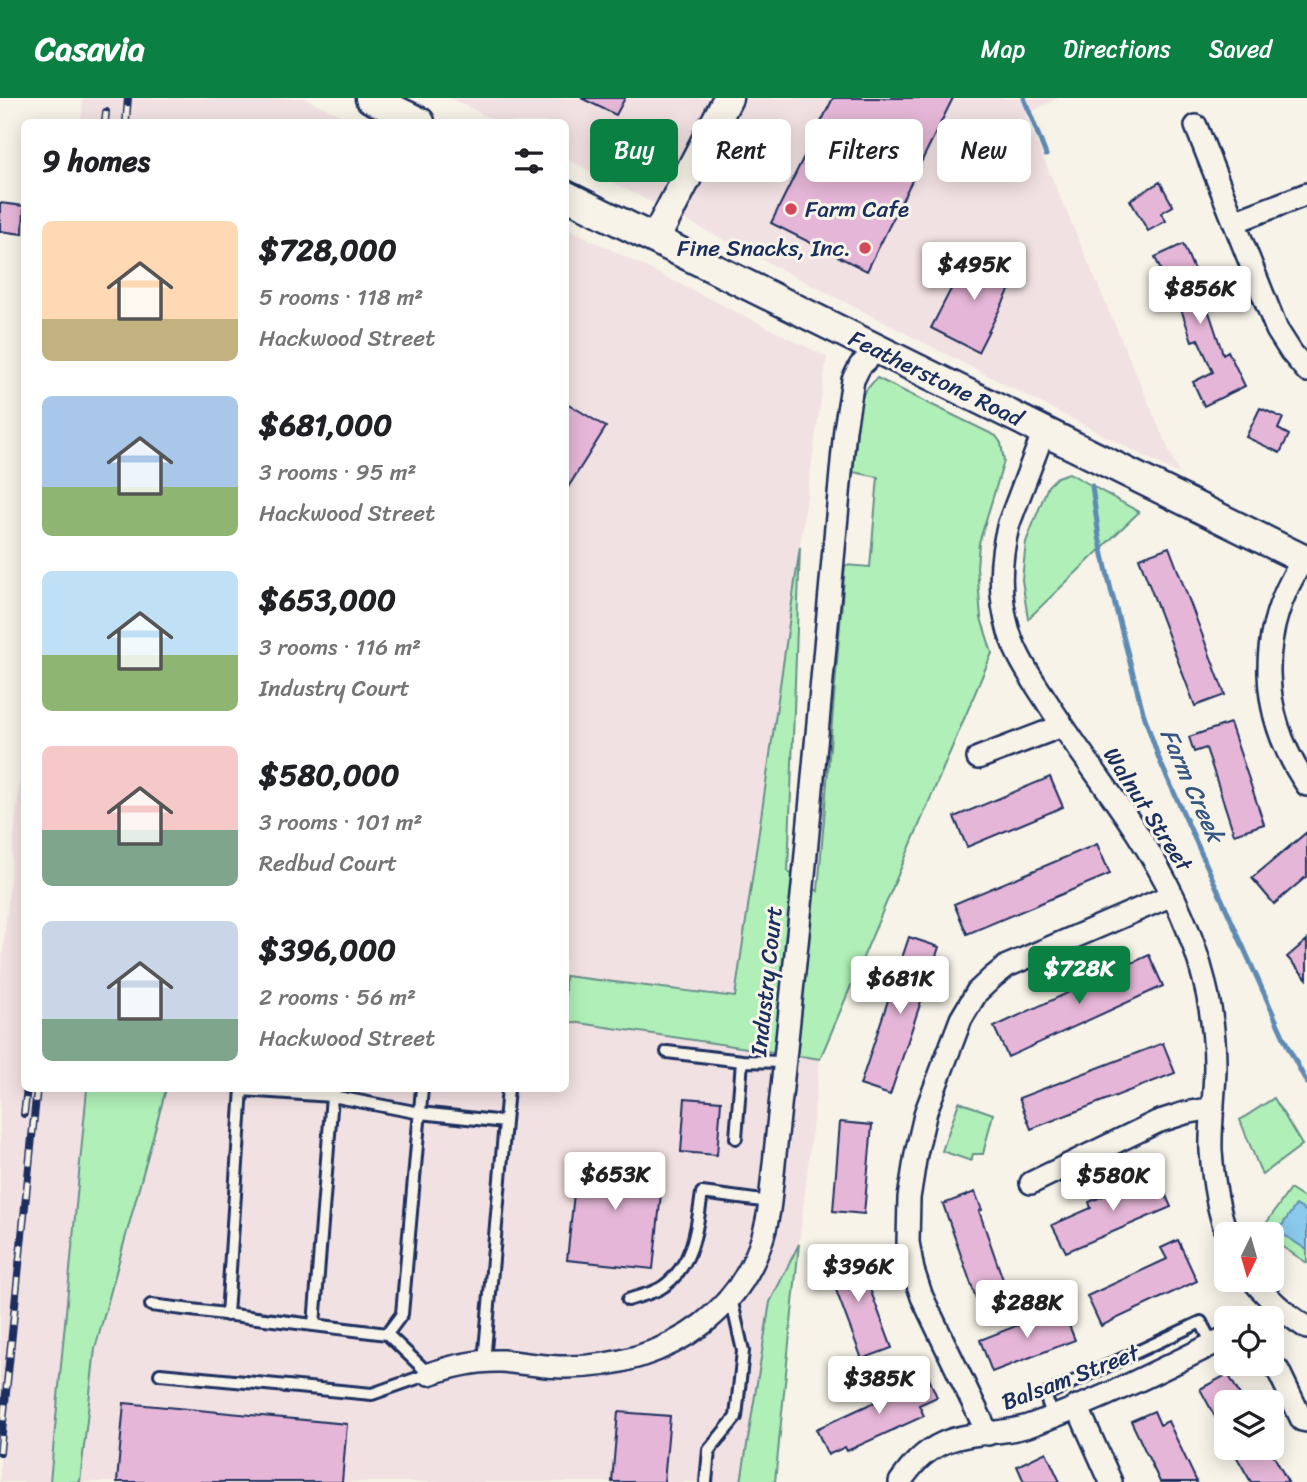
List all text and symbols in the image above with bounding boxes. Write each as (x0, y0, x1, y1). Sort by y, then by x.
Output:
text: Casavia (35, 20, 145, 78)
text: Map (981, 28, 1025, 70)
text: Directions (1063, 28, 1171, 70)
text: Saved (1209, 28, 1272, 70)
chip: Buy (590, 119, 678, 182)
chip: Rent (692, 119, 791, 182)
chip: Filters (805, 119, 923, 182)
chip: New (937, 119, 1031, 182)
text: 9 homes (42, 134, 150, 188)
icon: filters (510, 142, 548, 180)
place label: Farm Cafe (805, 189, 909, 230)
marker: Farm Cafe (783, 201, 799, 217)
text: $728,000 (259, 223, 397, 277)
place label: Fine Snacks, Inc. (677, 228, 851, 269)
marker: Fine Snacks, Inc. (857, 240, 873, 256)
pin: $495K (925, 242, 1023, 302)
text: $495K (938, 244, 1010, 285)
icon: home (98, 249, 182, 333)
pin: $856K (1151, 266, 1249, 326)
text: $856K (1165, 268, 1235, 309)
text: 5 rooms · 118 m² (259, 277, 423, 318)
text: Hackwood Street (259, 318, 435, 359)
street label: Featherstone Road (841, 318, 1032, 439)
text: $681,000 (259, 398, 392, 452)
icon: home (98, 424, 182, 508)
text: 3 rooms · 95 m² (259, 452, 416, 493)
text: Hackwood Street (259, 493, 435, 534)
text: $653,000 (259, 573, 396, 627)
icon: home (98, 599, 182, 683)
text: 3 rooms · 116 m² (259, 627, 421, 668)
text: Industry Court (259, 668, 409, 709)
water label: Farm Creek (1148, 721, 1237, 852)
street label: Walnut Street (1092, 739, 1204, 881)
text: $580,000 (259, 748, 400, 802)
icon: home (98, 774, 182, 858)
text: 3 rooms · 101 m² (259, 802, 423, 843)
text: Redbud Court (259, 843, 397, 884)
street label: Industry Court (738, 904, 795, 1059)
text: $396,000 (259, 923, 396, 977)
pin: $728K (1030, 946, 1128, 1006)
text: $728K (1044, 948, 1114, 989)
icon: home (98, 949, 182, 1033)
pin: $681K (851, 956, 949, 1016)
text: $681K (867, 958, 933, 999)
text: 2 rooms · 56 m² (259, 977, 416, 1018)
text: Hackwood Street (259, 1018, 435, 1059)
pin: $653K (566, 1152, 664, 1212)
text: $653K (580, 1154, 650, 1195)
pin: $580K (1064, 1154, 1162, 1213)
text: $580K (1077, 1155, 1149, 1196)
north arrow (1214, 1222, 1284, 1292)
map controls (1214, 1222, 1284, 1460)
pin: $396K (809, 1244, 907, 1304)
text: $396K (823, 1246, 893, 1287)
pin: $288K (978, 1280, 1076, 1340)
text: $288K (992, 1282, 1062, 1323)
button: locate (1214, 1306, 1284, 1376)
street label: Balsam Street (995, 1332, 1147, 1422)
pin: $385K (830, 1356, 928, 1416)
text: $385K (844, 1358, 914, 1399)
button: layers (1214, 1390, 1284, 1460)

